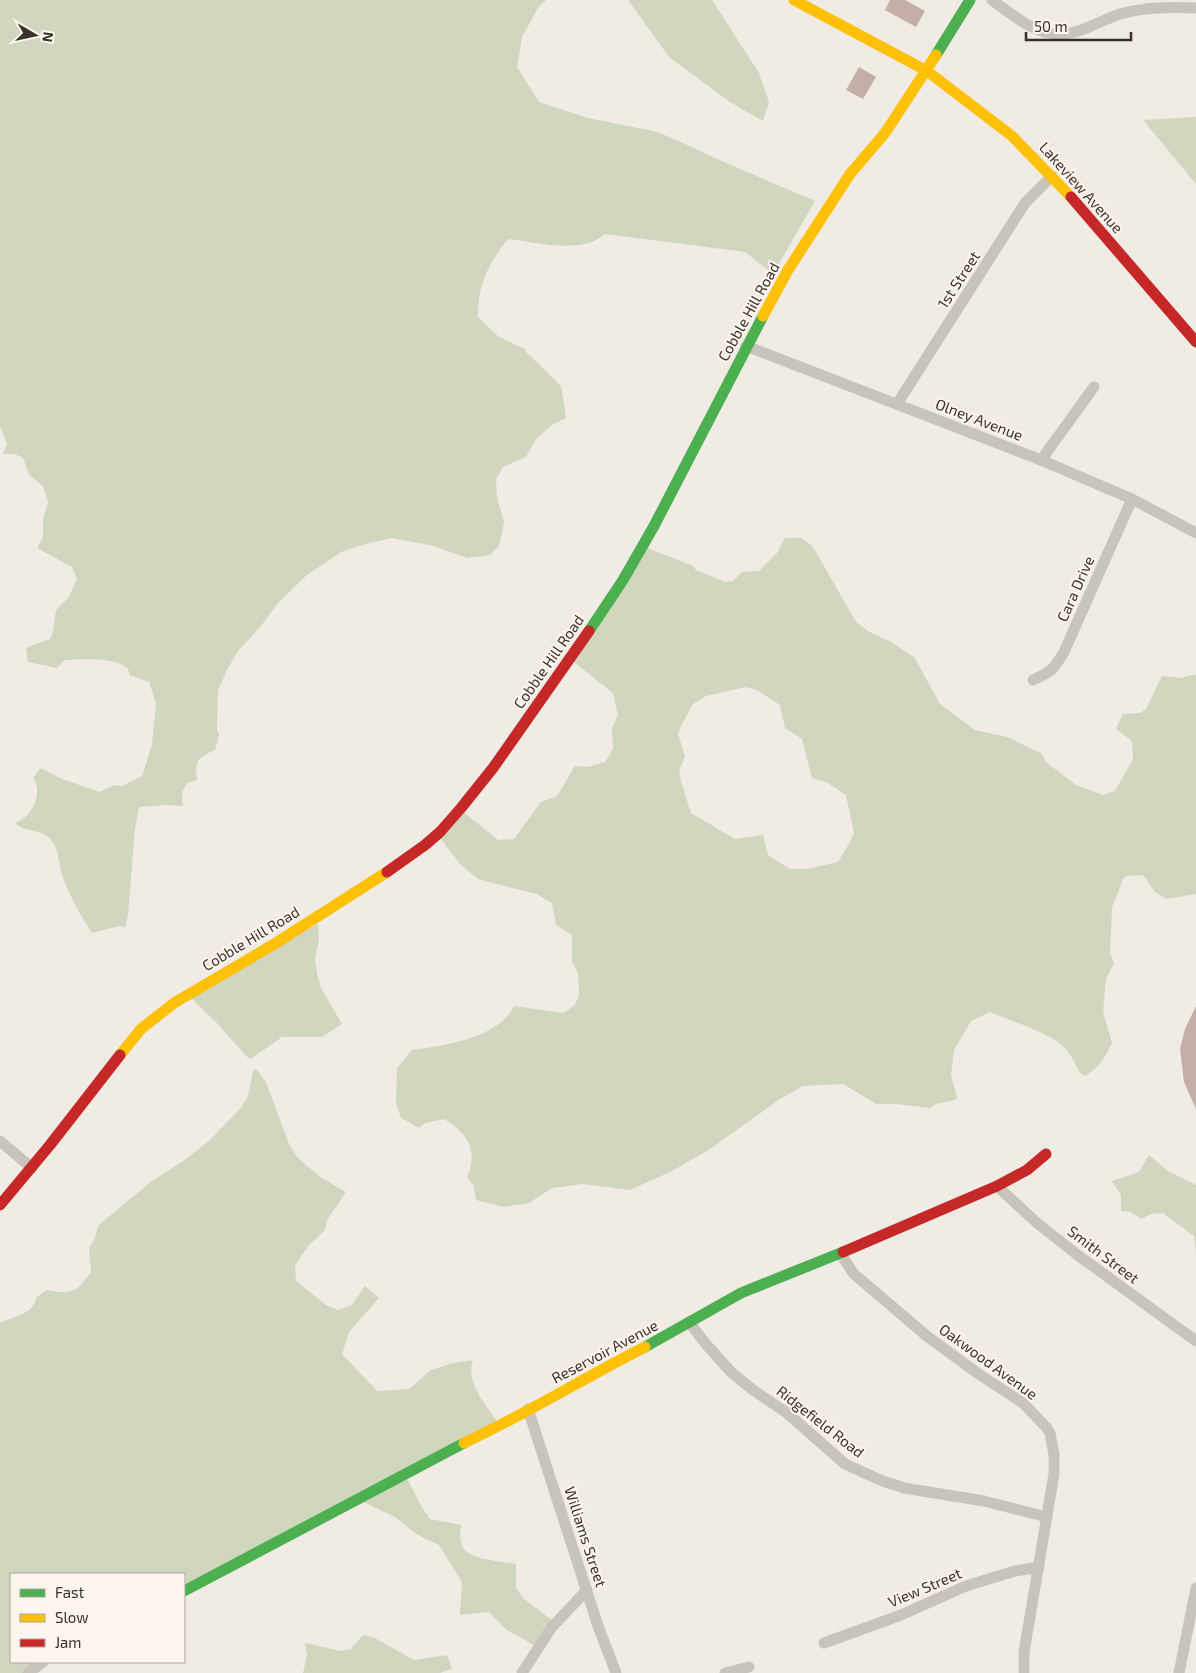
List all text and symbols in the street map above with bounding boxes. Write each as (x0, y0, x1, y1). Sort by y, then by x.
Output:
north arrow (10, 10, 60, 60)
scale bar (1026, 10, 1131, 42)
text: 50 m (1034, 17, 1068, 35)
text: N (39, 31, 58, 43)
street label: Lakeview Avenue (1036, 138, 1127, 237)
street label: 1st Street (933, 247, 983, 311)
street label: Cobble Hill Road (714, 259, 783, 364)
street label: Olney Avenue (933, 394, 1026, 444)
street label: Cara Drive (1053, 553, 1098, 624)
street label: Cobble Hill Road (509, 611, 587, 712)
street label: Cobble Hill Road (199, 902, 302, 974)
street label: Smith Street (1064, 1222, 1143, 1287)
street label: Reservoir Avenue (548, 1315, 661, 1387)
street label: Oakwood Avenue (936, 1319, 1041, 1403)
street label: Ridgefield Road (773, 1381, 868, 1461)
street label: Williams Street (561, 1484, 611, 1589)
street label: View Street (885, 1563, 964, 1611)
legend (10, 1573, 185, 1663)
text: Fast (55, 1583, 85, 1601)
text: Slow (55, 1608, 89, 1626)
text: Jam (55, 1633, 81, 1651)

